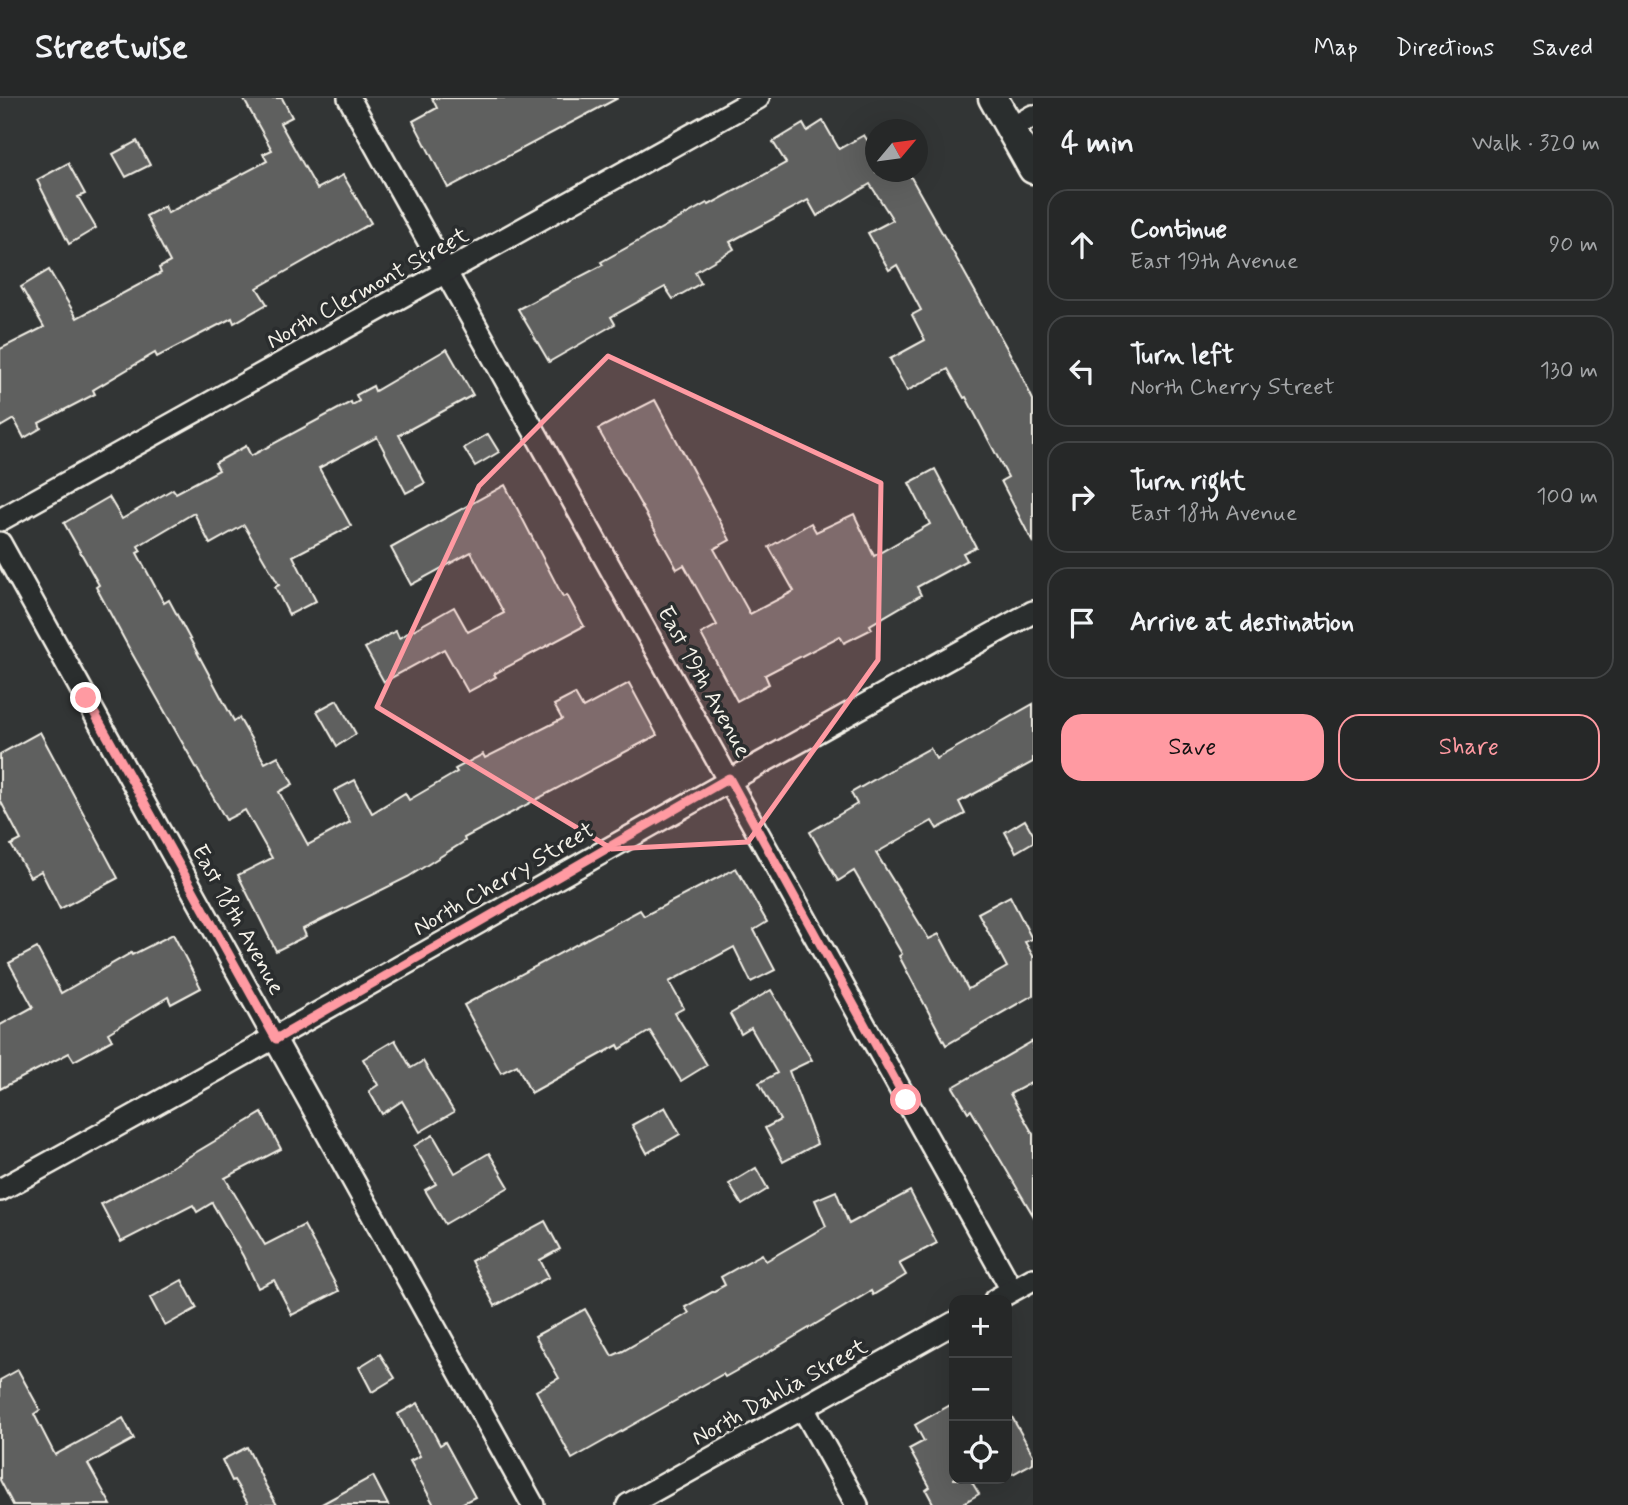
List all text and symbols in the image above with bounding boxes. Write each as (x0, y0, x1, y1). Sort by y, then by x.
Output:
text: Streetwise (35, 26, 188, 70)
text: Map (1314, 33, 1358, 64)
text: Directions (1396, 33, 1494, 64)
text: Saved (1532, 33, 1593, 64)
north arrow (865, 119, 928, 182)
text: 4 min (1061, 124, 1134, 163)
text: Walk · 320 m (1472, 129, 1600, 159)
text: Continue (1130, 213, 1227, 247)
street label: North Clermont Street (261, 220, 475, 357)
icon: ahead (1063, 226, 1101, 264)
text: 90 m (1549, 230, 1598, 260)
text: East 19th Avenue (1130, 247, 1298, 277)
text: Turn left (1130, 339, 1234, 373)
icon: left (1063, 352, 1101, 390)
text: 130 m (1540, 356, 1598, 386)
text: North Cherry Street (1130, 373, 1335, 403)
text: Turn right (1130, 465, 1246, 499)
icon: right (1063, 478, 1101, 516)
text: 100 m (1536, 482, 1598, 512)
text: East 18th Avenue (1130, 499, 1297, 529)
street label: East 19th Avenue (649, 601, 757, 763)
icon: arrive (1063, 604, 1101, 642)
text: Arrive at destination (1130, 606, 1354, 640)
route end (70, 682, 101, 713)
button: Save (1061, 714, 1324, 781)
button: Share (1338, 714, 1600, 781)
street label: North Cherry Street (408, 816, 600, 944)
street label: East 18th Avenue (184, 840, 291, 1000)
route start (890, 1084, 921, 1115)
map controls (949, 1295, 1012, 1484)
button: + (949, 1295, 1012, 1358)
street label: North Dahlia Street (687, 1332, 874, 1454)
button: − (949, 1358, 1012, 1421)
button: locate (949, 1421, 1012, 1484)

